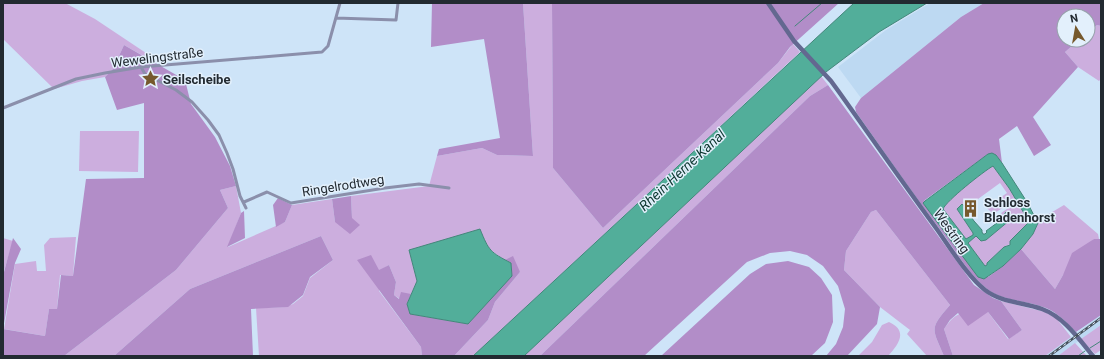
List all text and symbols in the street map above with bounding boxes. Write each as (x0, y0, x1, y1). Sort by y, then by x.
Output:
north arrow (1056, 8, 1096, 48)
text: N (1069, 12, 1079, 26)
street label: Wewelingstraße (110, 44, 204, 71)
place icon: Seilscheibe (140, 69, 160, 89)
place label: Seilscheibe (163, 72, 230, 87)
water label: Rhein-Herne-Kanal (636, 126, 729, 214)
street label: Ringelrodtweg (301, 172, 385, 199)
place label: Schloss Bladenhorst (984, 195, 1055, 225)
building icon: Schloss Bladenhorst (961, 199, 981, 219)
street label: Westring (930, 206, 973, 256)

